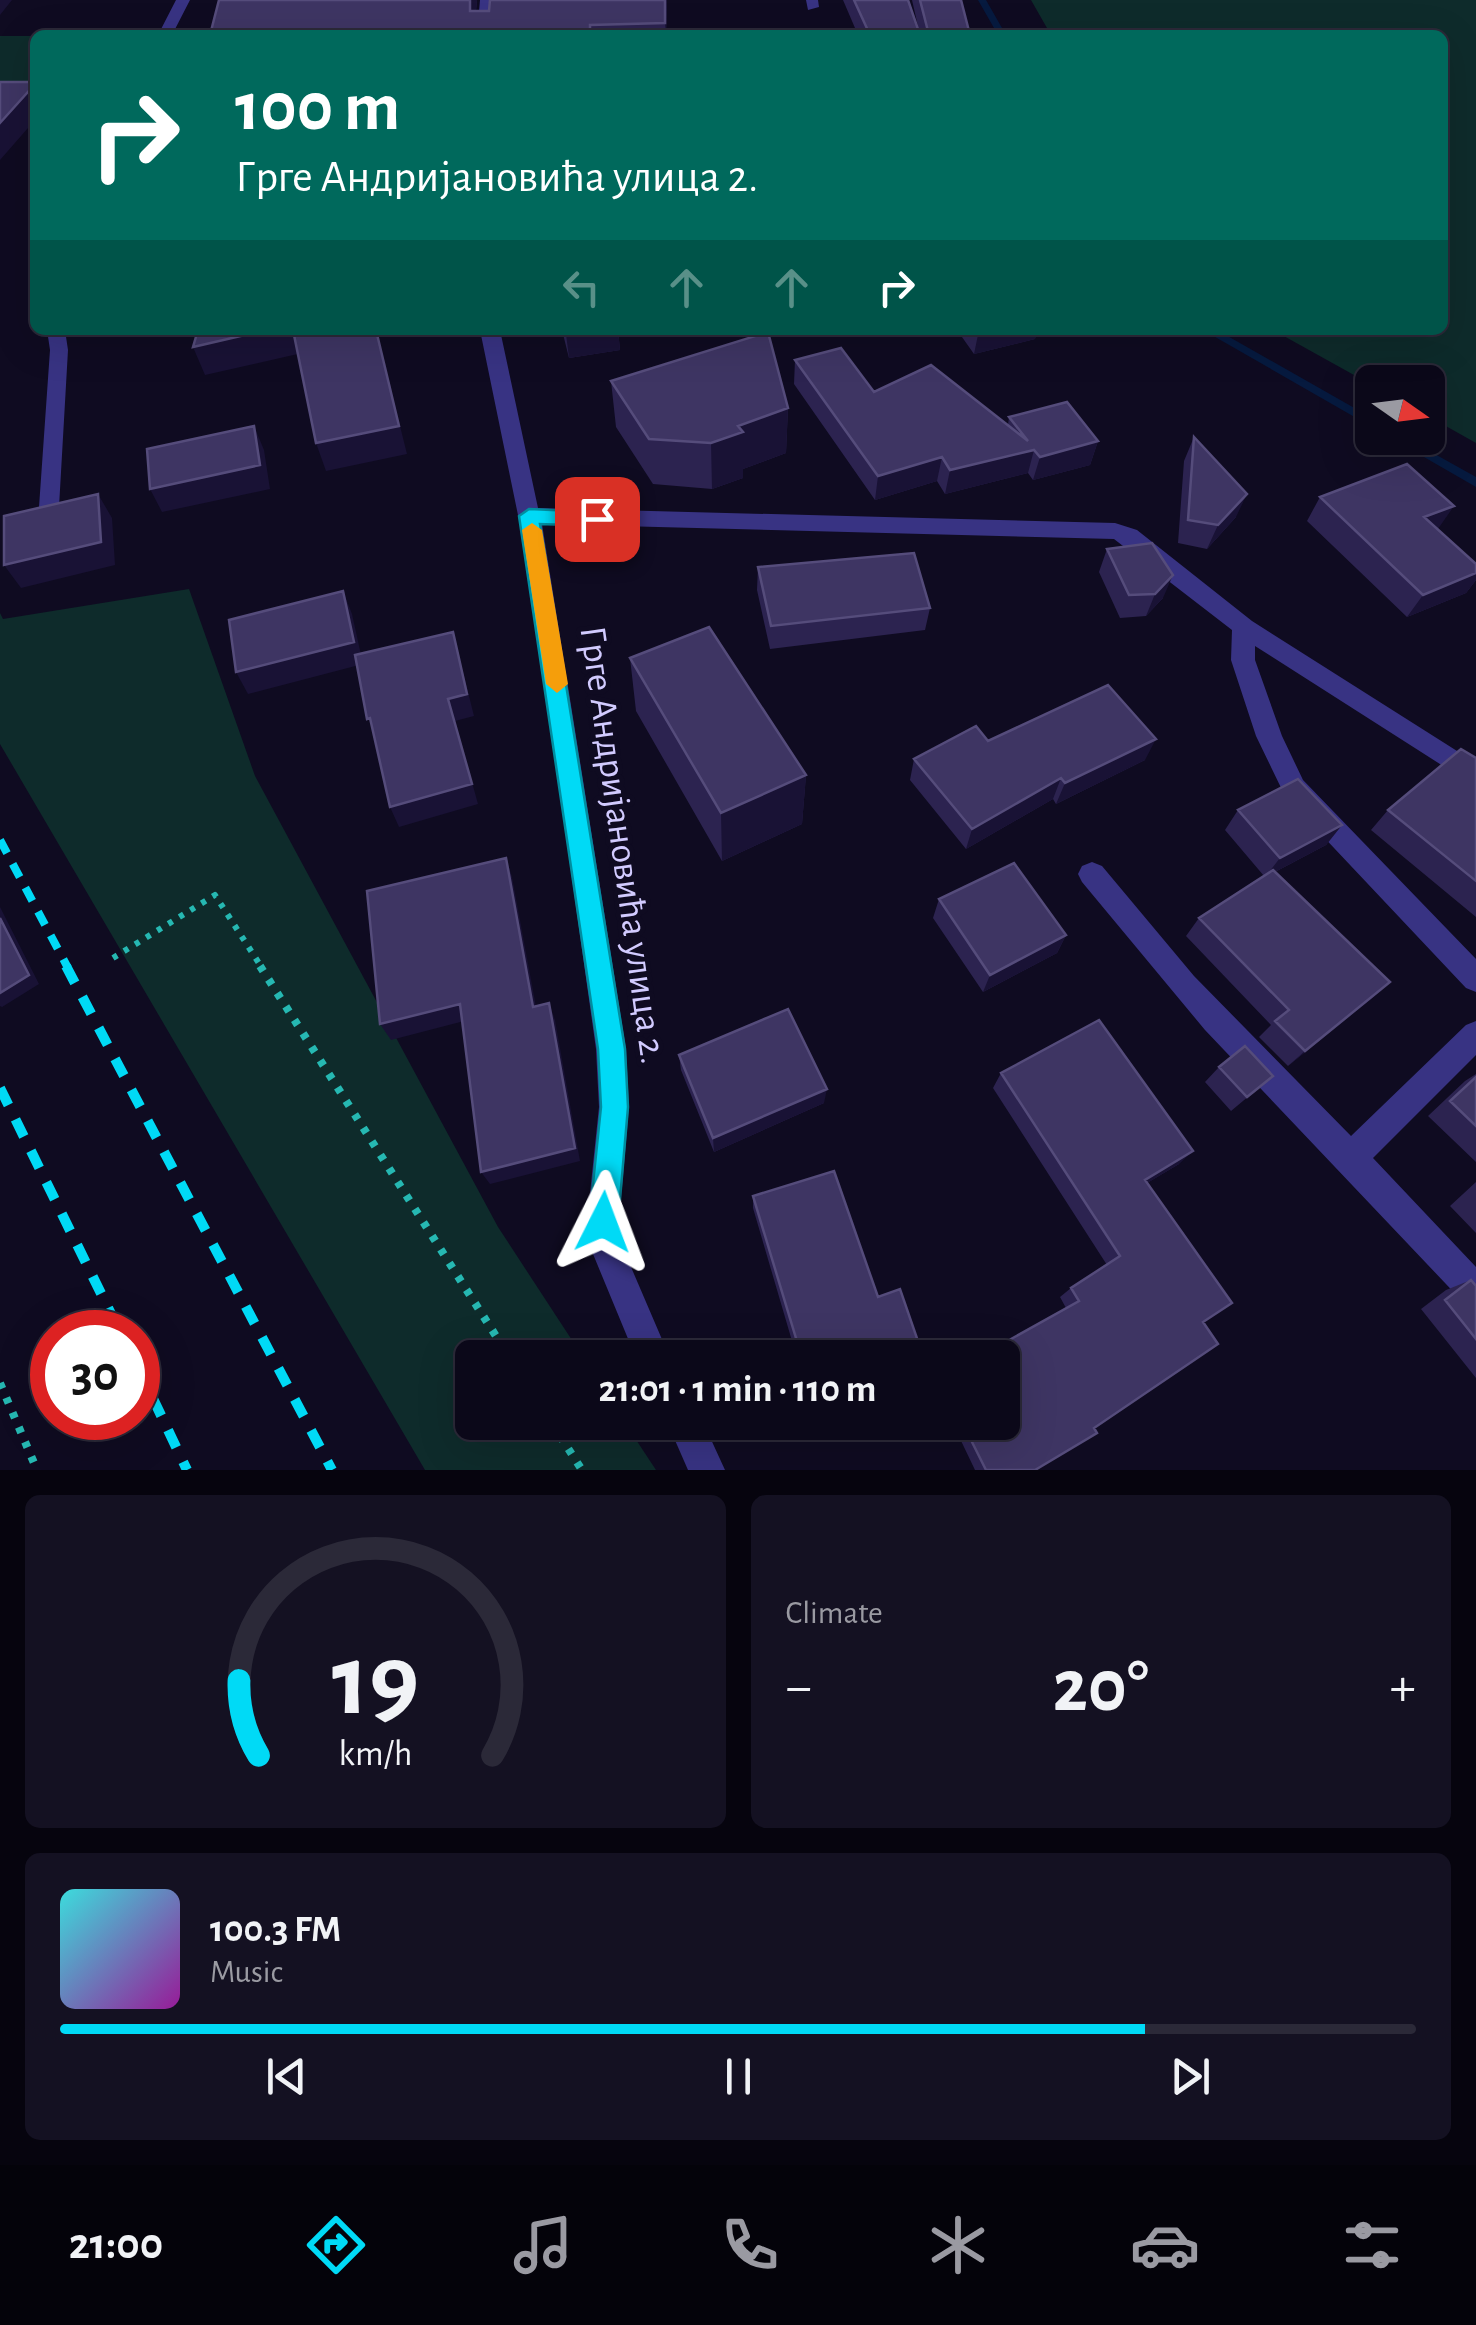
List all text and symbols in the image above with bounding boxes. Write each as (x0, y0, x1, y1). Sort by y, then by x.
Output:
icon: right (70, 70, 200, 200)
text: 100 m (235, 73, 400, 143)
text: Грге Андријановића улица 2. (235, 155, 758, 200)
icon: left (554, 260, 609, 315)
icon: ahead (659, 260, 714, 315)
icon: ahead (764, 260, 819, 315)
icon: right (869, 260, 924, 315)
north arrow (1355, 365, 1445, 455)
map controls (1355, 365, 1445, 455)
pin (555, 477, 640, 562)
icon: arrive (570, 492, 625, 547)
street label: Грге Андријановића улица 2. (572, 624, 672, 1066)
position arrow (551, 1170, 655, 1274)
speed limit sign: 30 (30, 1310, 160, 1440)
text: 21:01 · 1 min · 110 m (599, 1371, 876, 1409)
text: Climate (786, 1597, 883, 1629)
text: 19 (331, 1630, 419, 1734)
text: 20° (1053, 1650, 1149, 1725)
text: − (786, 1660, 812, 1715)
text: + (1390, 1660, 1416, 1715)
text: km/h (338, 1736, 412, 1772)
text: 100.3 FM (210, 1911, 341, 1949)
text: Music (210, 1956, 283, 1988)
icon: previous (259, 2049, 314, 2104)
icon: pause (711, 2049, 766, 2104)
icon: next (1163, 2049, 1218, 2104)
icon: directions (301, 2210, 371, 2280)
icon: music (508, 2210, 578, 2280)
icon: phone (715, 2210, 785, 2280)
icon: climate (923, 2210, 993, 2280)
icon: car (1130, 2210, 1200, 2280)
icon: filters (1337, 2210, 1407, 2280)
text: 21:00 (69, 2222, 163, 2267)

